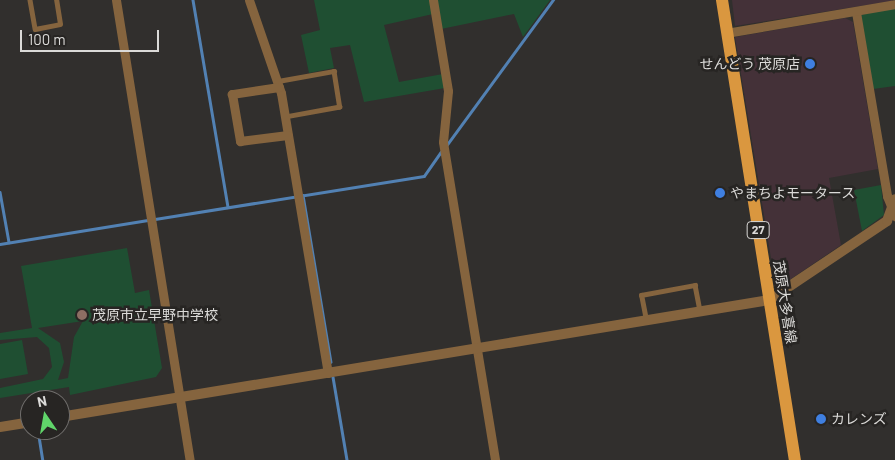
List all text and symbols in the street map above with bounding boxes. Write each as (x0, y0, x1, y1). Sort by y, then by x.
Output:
scale bar (22, 20, 161, 52)
text: 100 m (28, 30, 66, 48)
place label: せんどう 茂原店 (699, 56, 800, 72)
marker: せんどう 茂原店 (804, 58, 816, 70)
place label: やまちよモータース (730, 185, 856, 201)
marker: やまちよモータース (714, 187, 726, 199)
road number: 27 (746, 220, 770, 240)
street label: 茂原大多喜線 (770, 259, 800, 345)
place label: 茂原市立早野中学校 (92, 307, 218, 323)
marker: 茂原市立早野中学校 (76, 309, 88, 321)
north arrow (20, 390, 70, 440)
text: N (36, 392, 48, 410)
place label: カレンズ (831, 411, 887, 427)
marker: カレンズ (815, 413, 827, 425)

